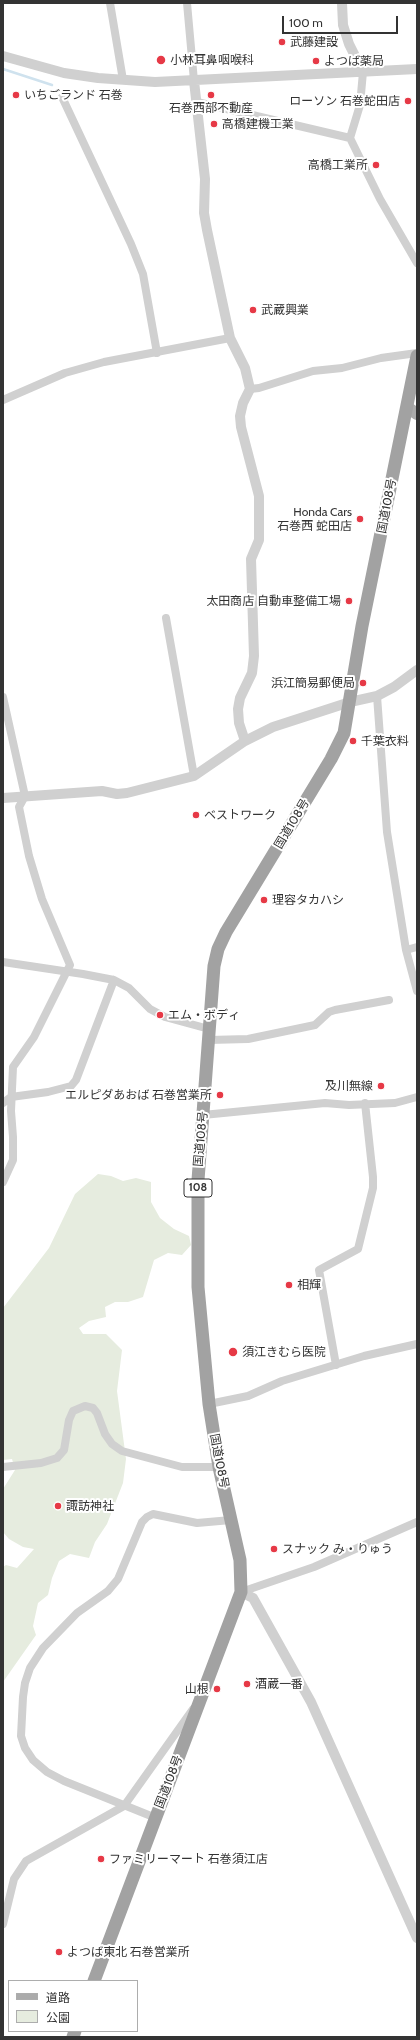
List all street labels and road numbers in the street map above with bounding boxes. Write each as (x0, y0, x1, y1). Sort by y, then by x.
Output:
street label: 国道108号 (375, 477, 399, 535)
street label: 国道108号 (272, 796, 312, 852)
street label: 国道108号 (191, 1111, 211, 1167)
road number: 108 (184, 1179, 212, 1197)
street label: 国道108号 (207, 1432, 231, 1490)
street label: 国道108号 (152, 1753, 186, 1811)

